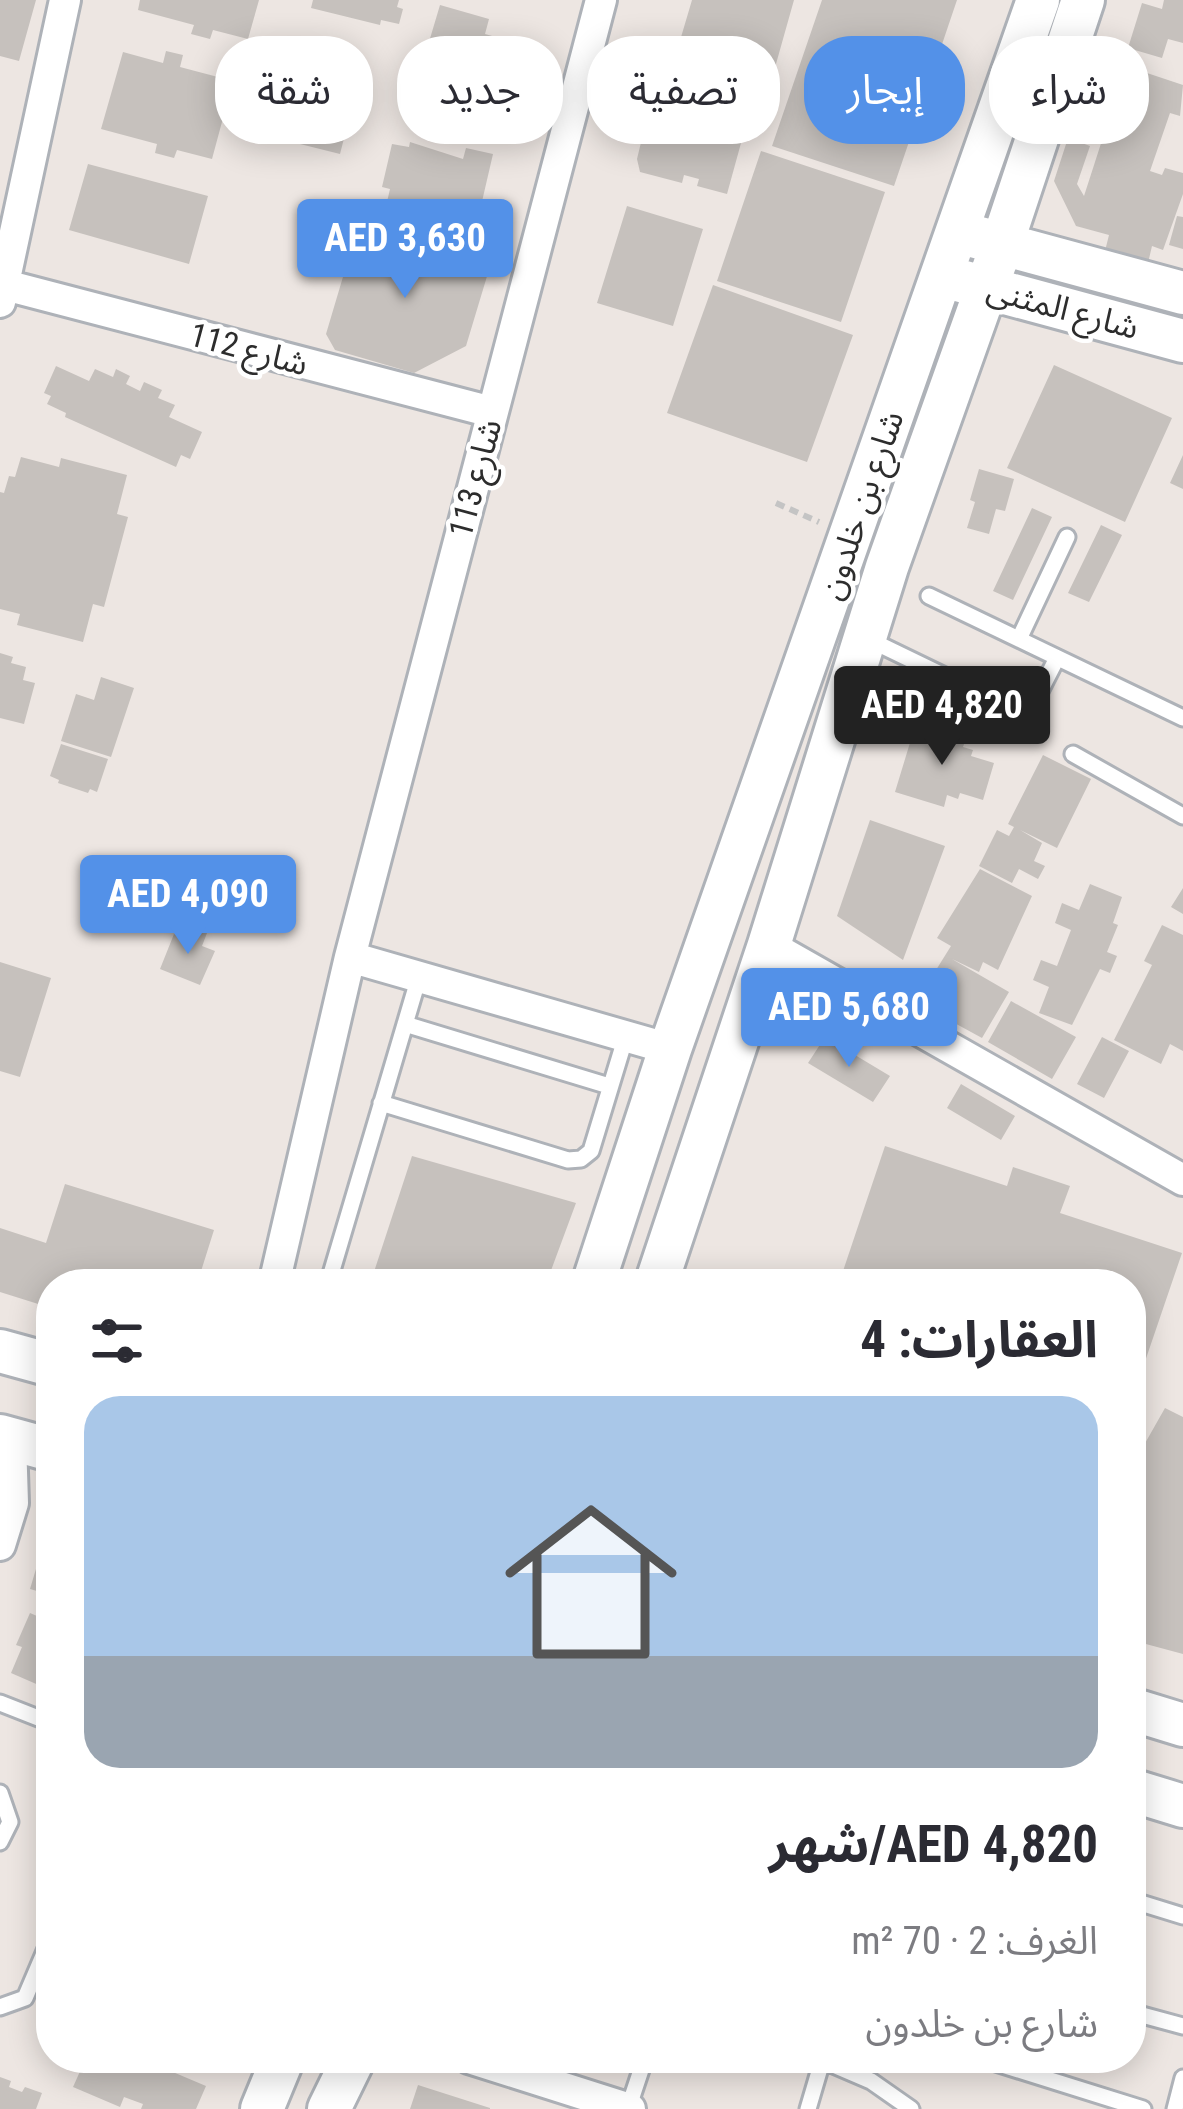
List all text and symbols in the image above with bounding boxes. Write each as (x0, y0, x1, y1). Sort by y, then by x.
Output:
chip: شقة (215, 36, 373, 144)
chip: جديد (397, 36, 563, 144)
chip: تصفية (587, 36, 780, 144)
chip: إيجار (804, 36, 965, 144)
chip: شراء (989, 36, 1149, 144)
pin: AED 3,630 (268, 199, 542, 301)
text: AED 3,630 (324, 215, 486, 261)
street label: شارع المثنى (982, 269, 1143, 352)
street label: شارع 112 (184, 315, 312, 388)
street label: شارع بن خلدون (811, 406, 916, 606)
street label: شارع 113 (441, 415, 514, 543)
pin: AED 4,820 (805, 666, 1079, 768)
text: AED 4,820 (861, 682, 1023, 728)
pin: AED 4,090 (51, 855, 325, 957)
text: AED 4,090 (107, 871, 269, 917)
pin: AED 5,680 (712, 968, 986, 1070)
text: AED 5,680 (768, 984, 930, 1030)
icon: filters (84, 1308, 150, 1374)
text: العقارات: 4 (860, 1310, 1098, 1369)
icon: home (483, 1474, 699, 1690)
text: AED 4,820/شهر (769, 1815, 1098, 1874)
text: الغرف: 2 · 70 m² (851, 1918, 1098, 1964)
text: شارع بن خلدون (866, 2001, 1098, 2047)

